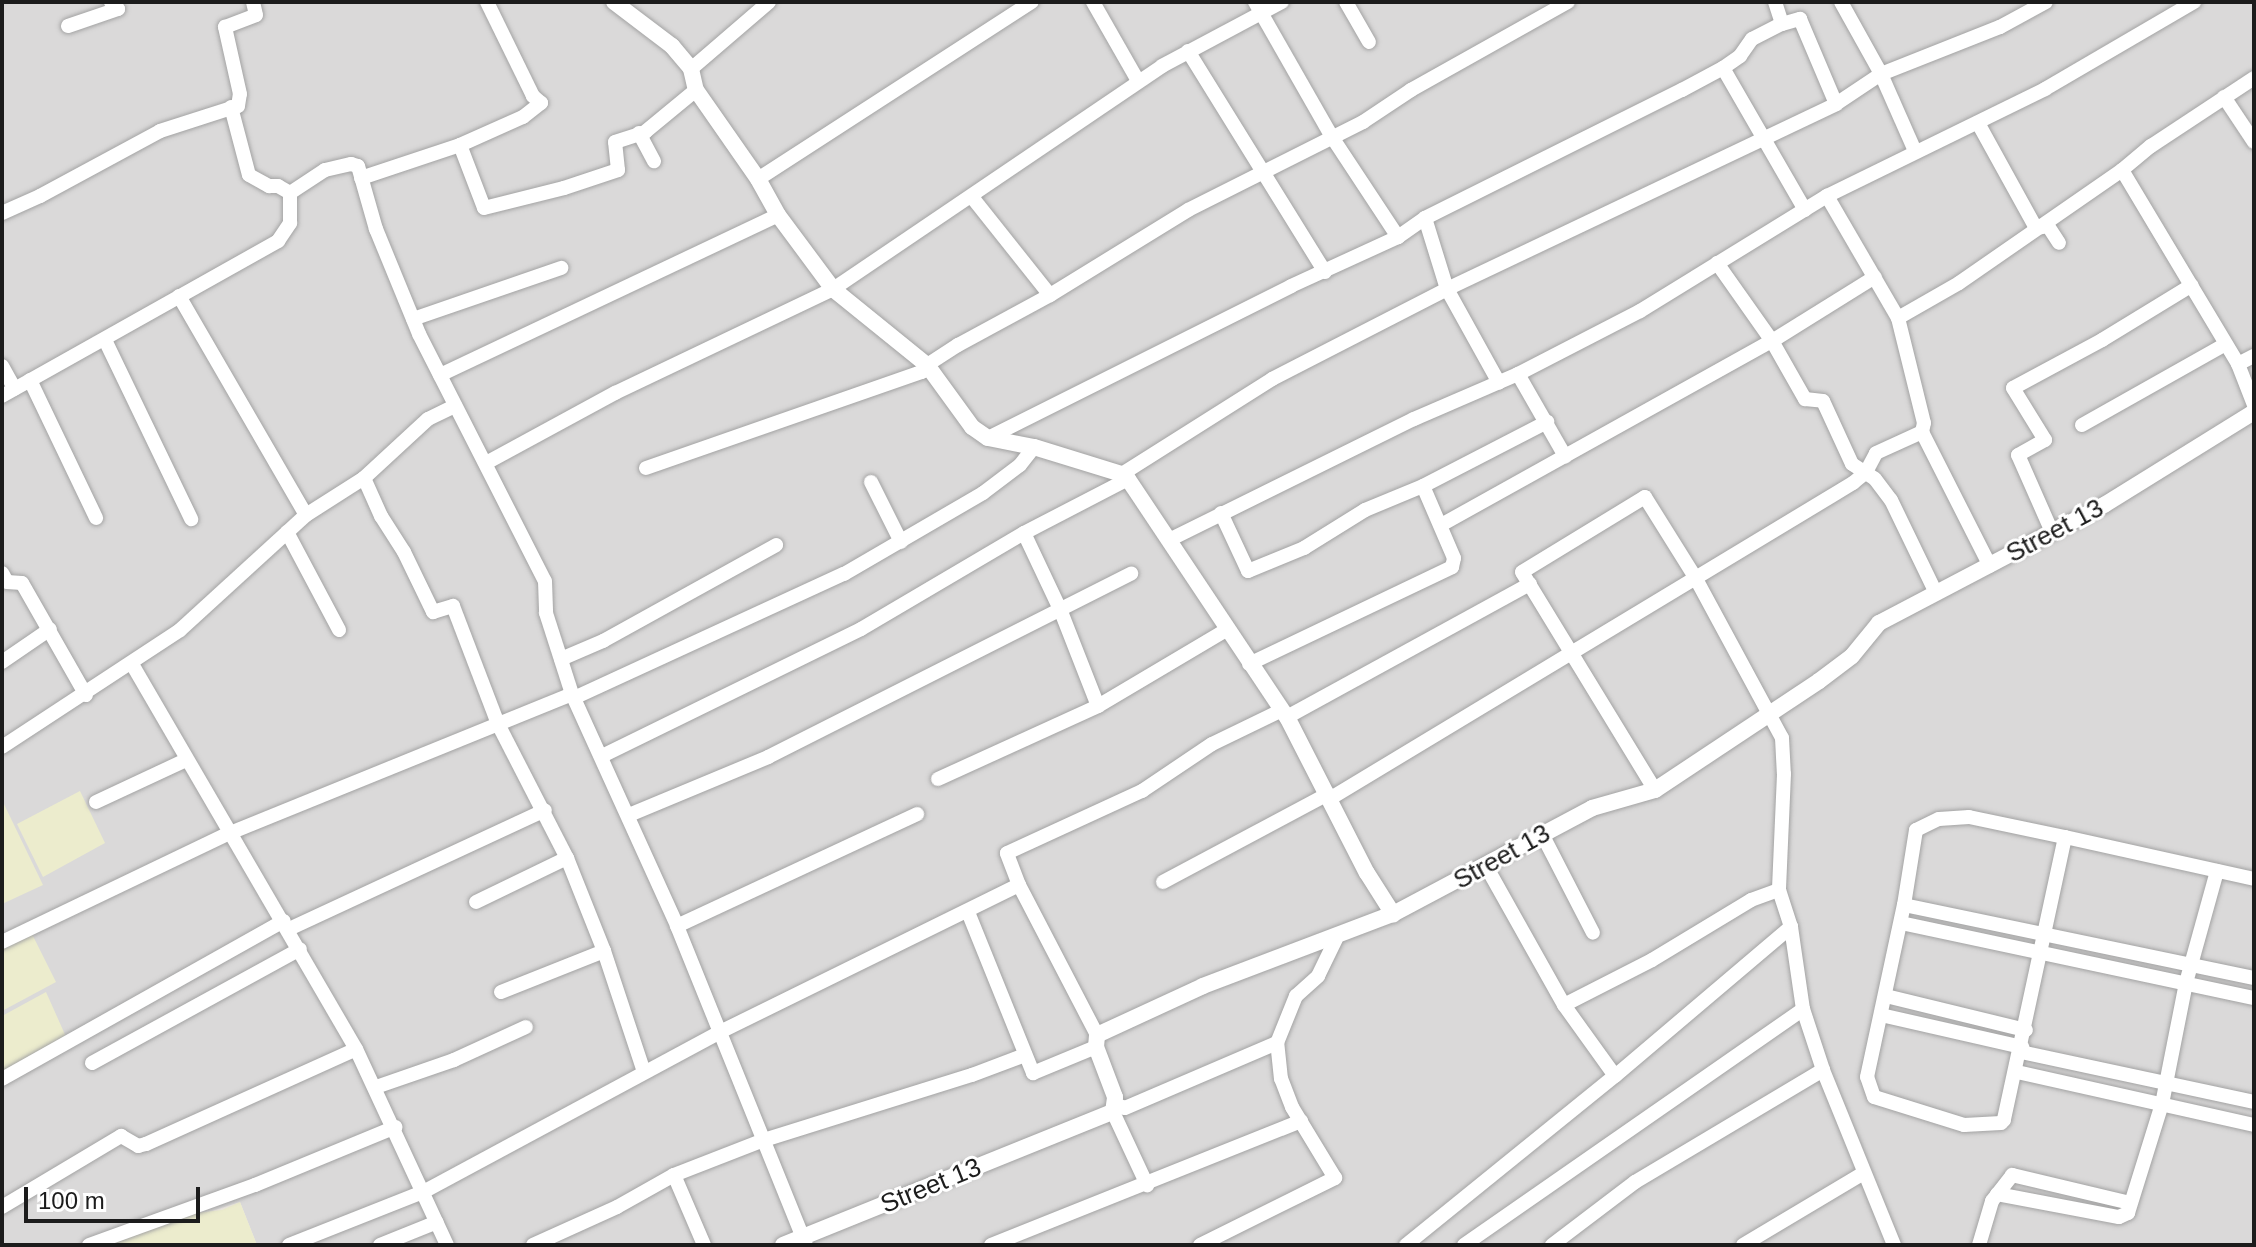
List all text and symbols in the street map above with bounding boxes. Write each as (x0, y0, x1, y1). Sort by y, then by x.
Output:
street label: Street 13 (2001, 492, 2109, 570)
street label: Street 13 (1448, 818, 1556, 896)
street label: Street 13 (876, 1152, 986, 1220)
scale bar (28, 1171, 204, 1221)
text: 100 m (38, 1187, 105, 1214)

